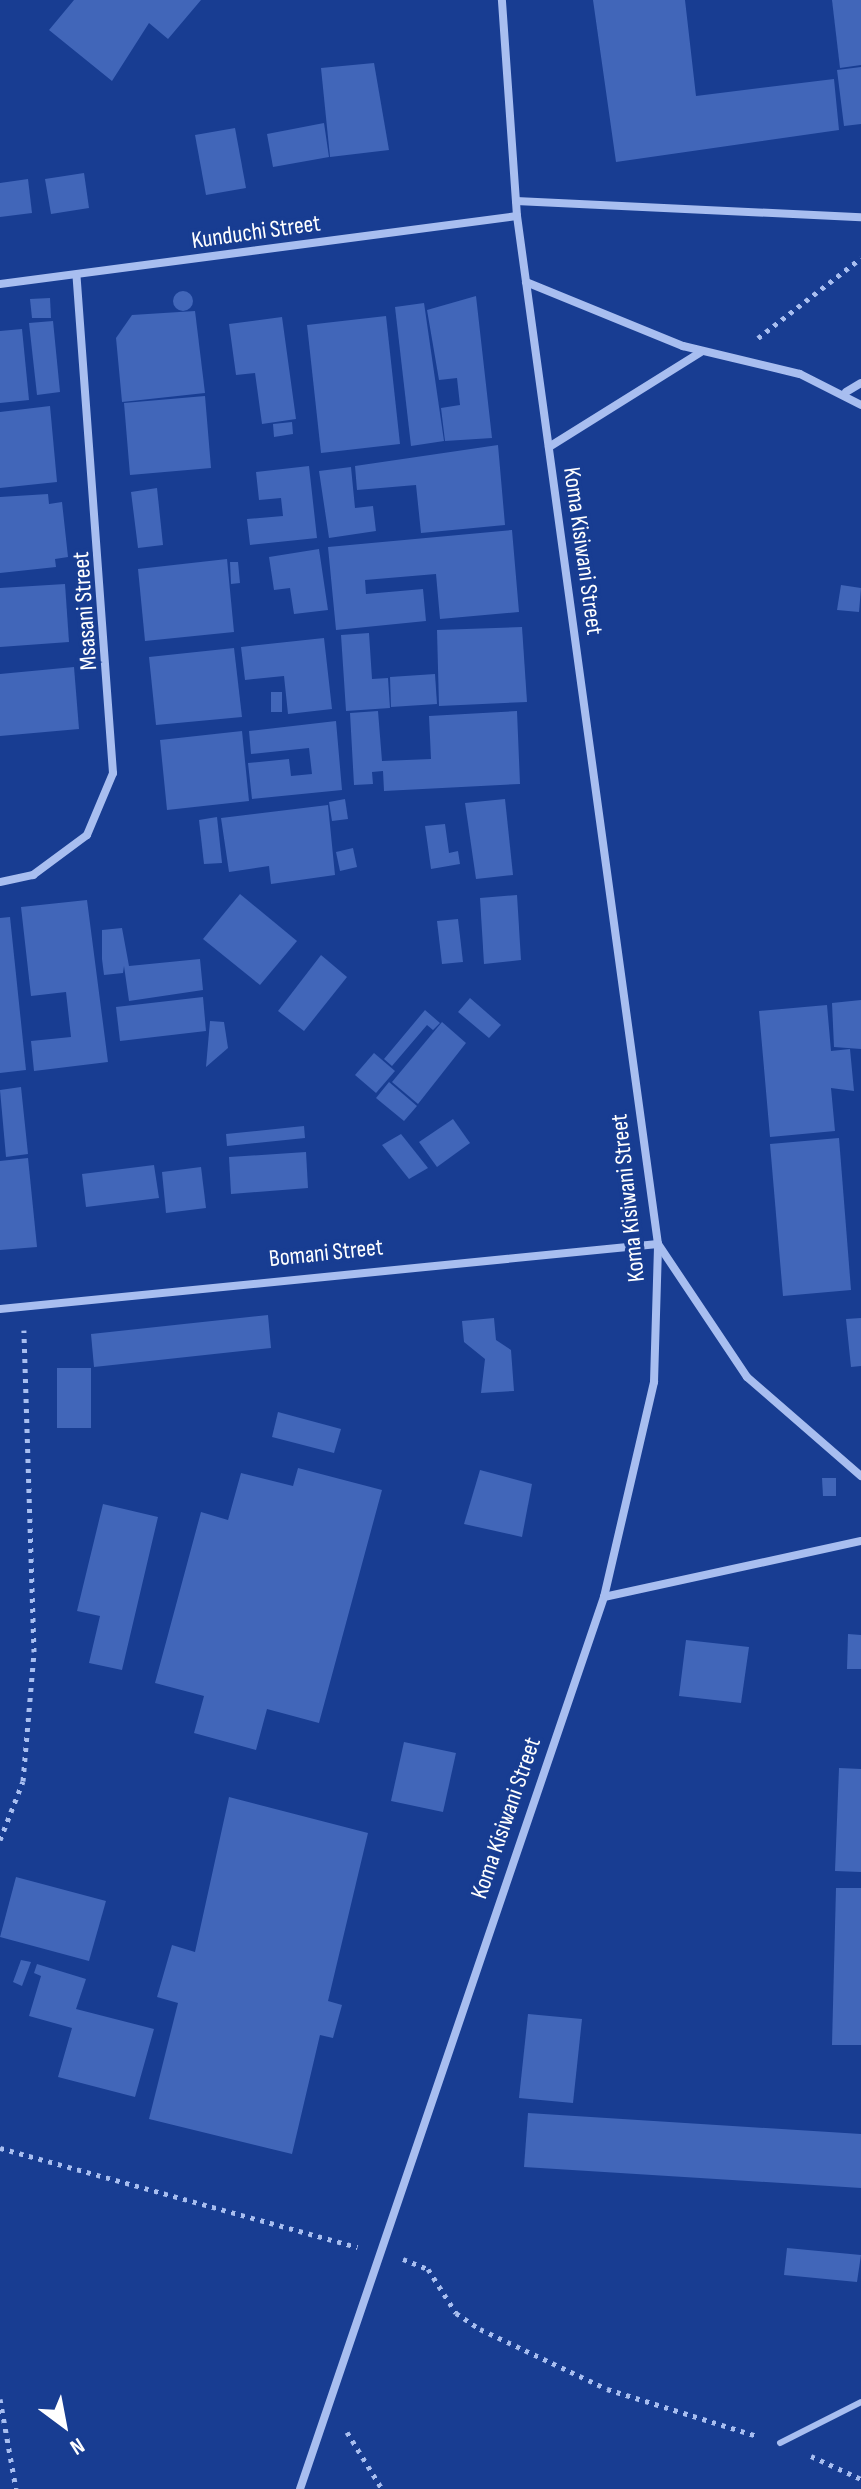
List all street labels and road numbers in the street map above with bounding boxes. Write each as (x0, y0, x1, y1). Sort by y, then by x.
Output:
street label: Kunduchi Street (190, 209, 322, 255)
street label: Koma Kisiwani Street (557, 465, 609, 637)
street label: Msasani Street (66, 551, 104, 671)
street label: Koma Kisiwani Street (605, 1113, 651, 1283)
street label: Bomani Street (268, 1233, 384, 1273)
street label: Koma Kisiwani Street (465, 1733, 547, 1903)

